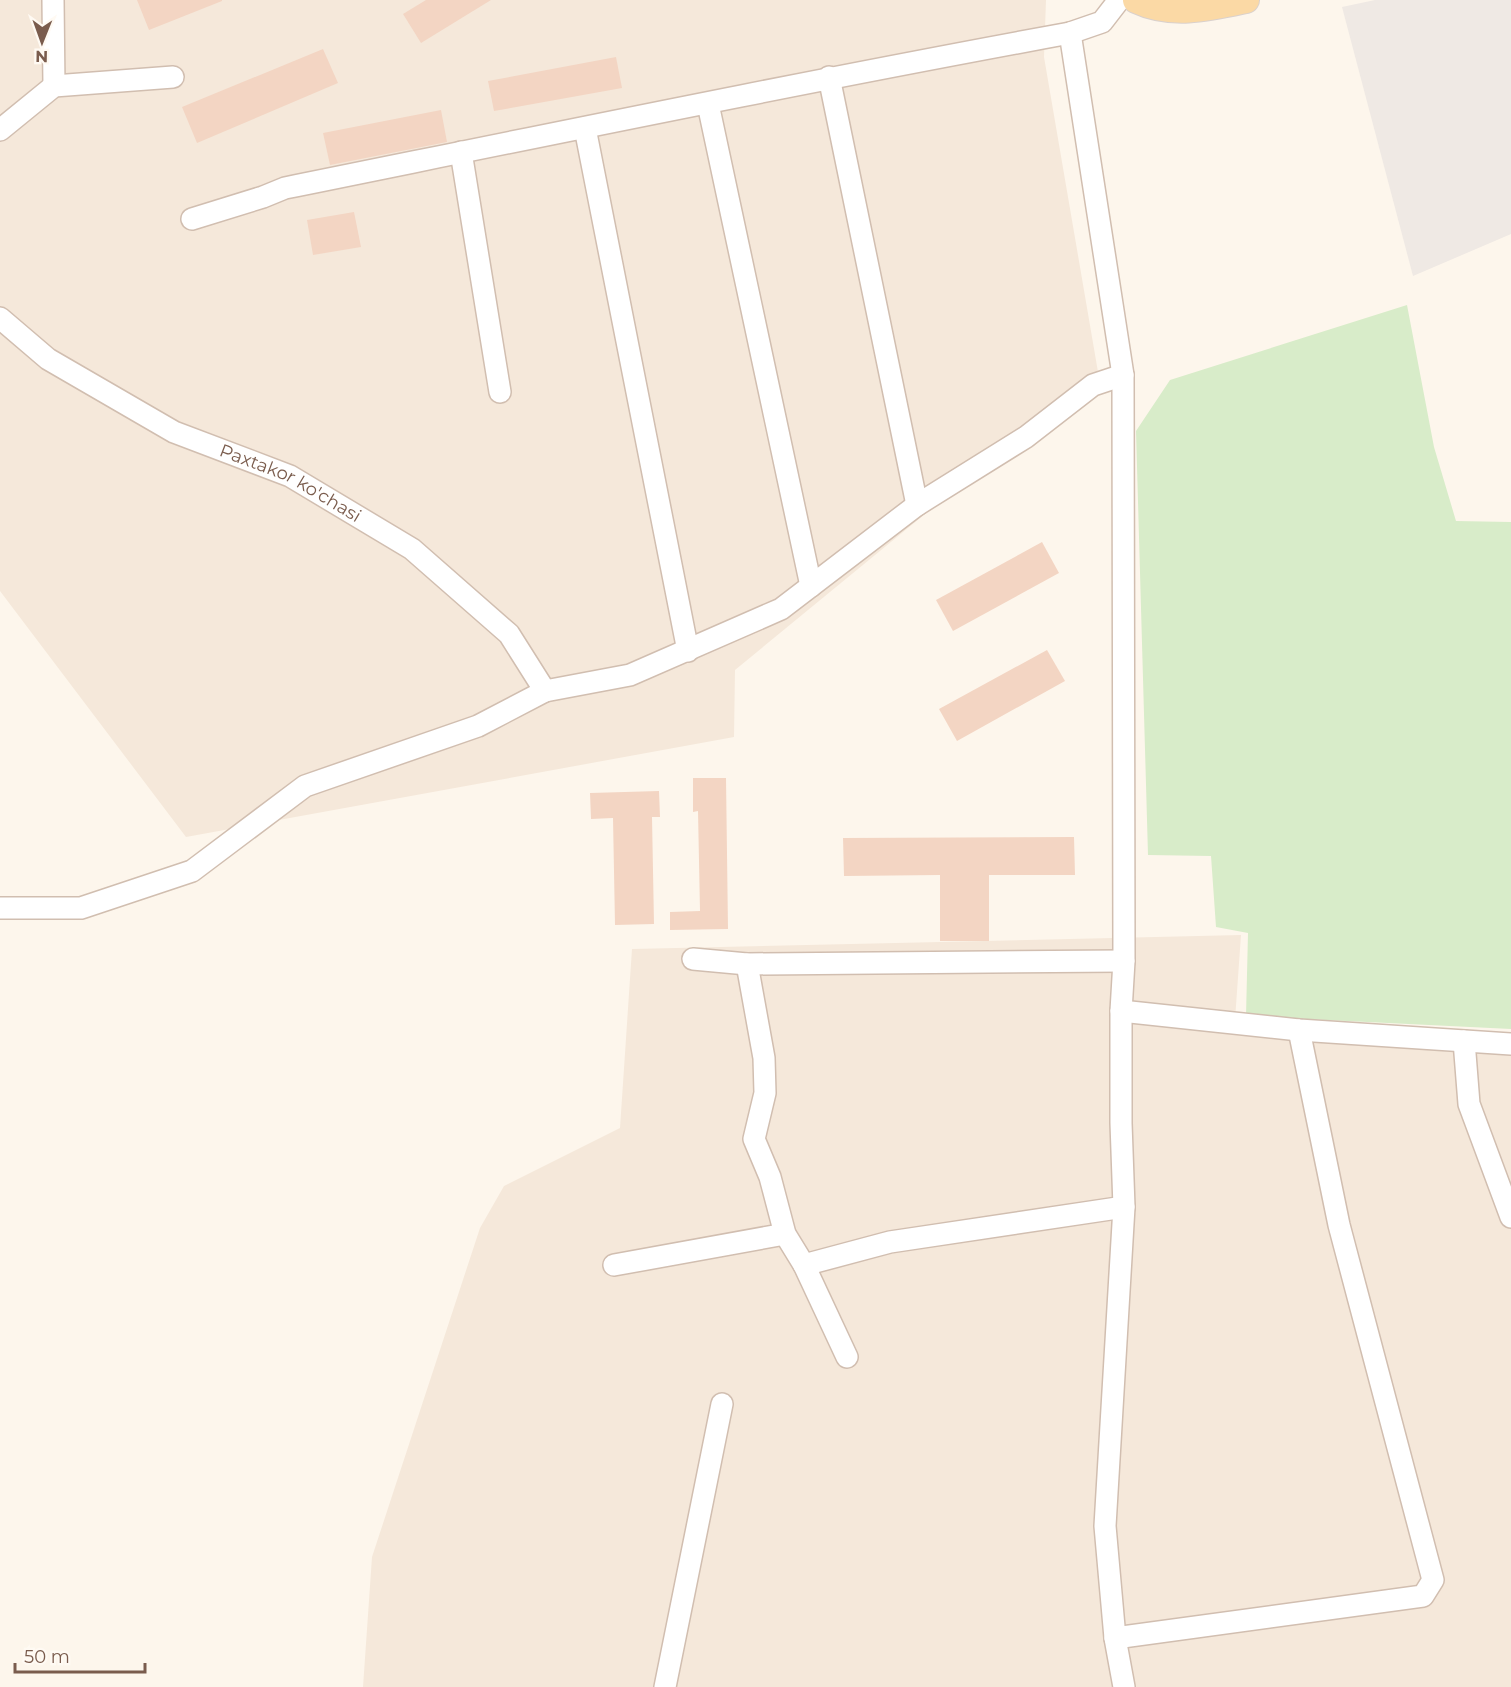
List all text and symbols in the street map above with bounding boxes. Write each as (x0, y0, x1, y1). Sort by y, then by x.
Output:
north arrow (12, 12, 72, 72)
text: N (35, 47, 48, 66)
street label: Paxtakor ko'chasi (216, 439, 365, 527)
scale bar (15, 1636, 146, 1674)
text: 50 m (24, 1646, 70, 1668)

